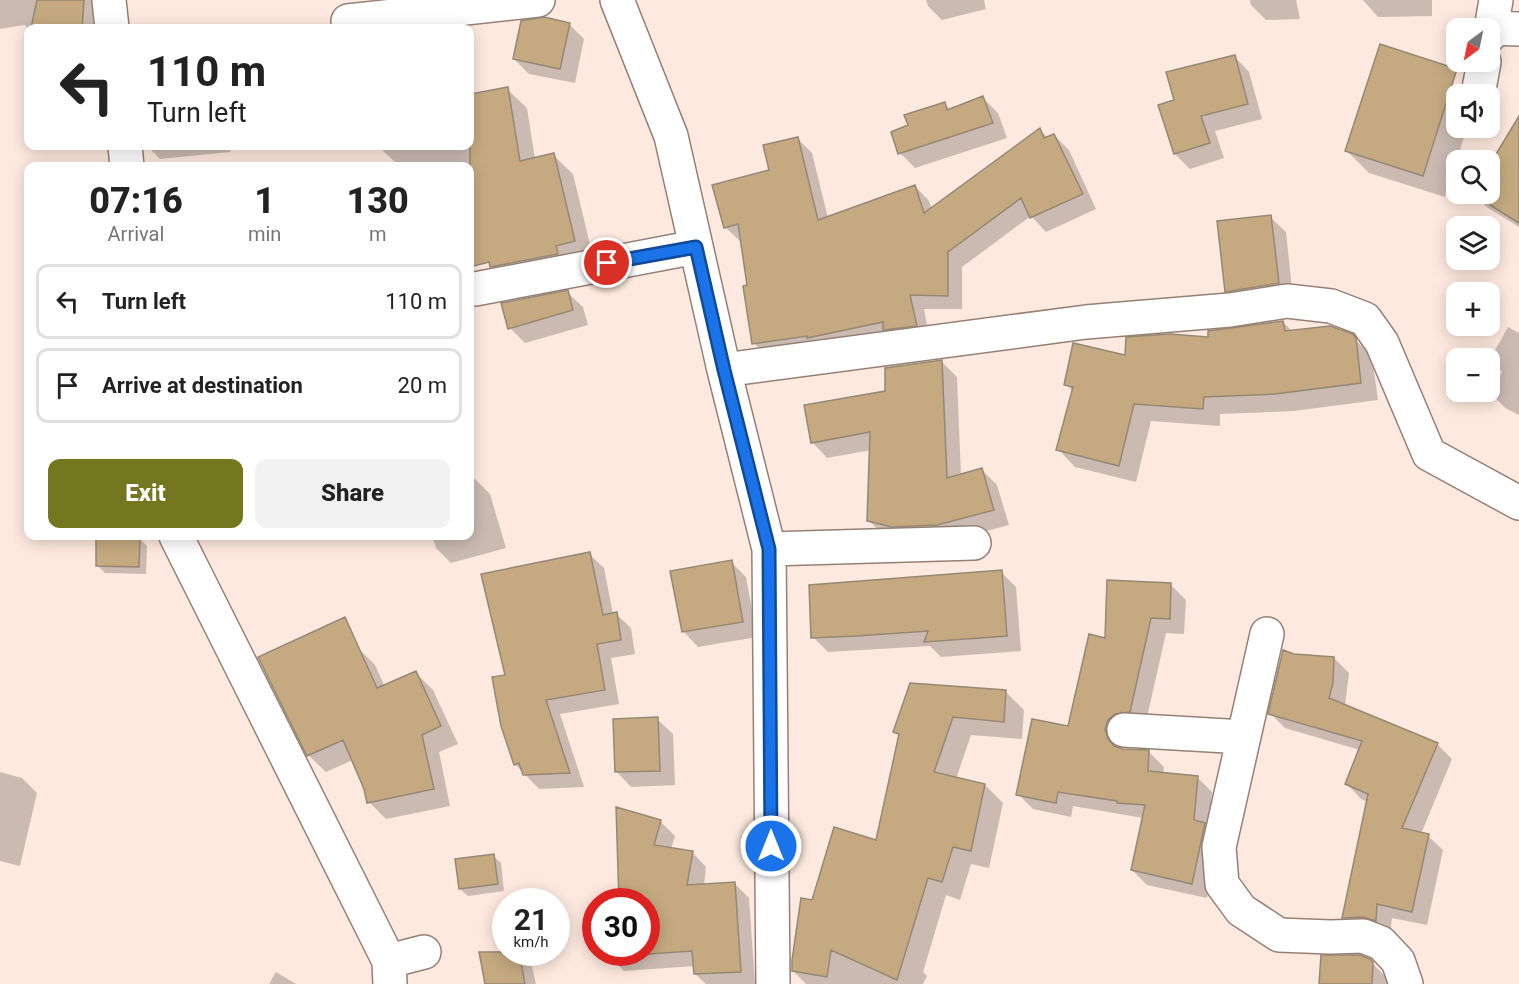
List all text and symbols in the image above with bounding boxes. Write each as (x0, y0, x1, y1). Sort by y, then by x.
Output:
north arrow (1446, 18, 1500, 72)
map controls (1446, 18, 1500, 402)
text: 110 m (147, 47, 266, 96)
icon: left (48, 48, 126, 126)
button: sound (1446, 84, 1500, 138)
text: Turn left (147, 97, 247, 129)
button: search (1446, 150, 1500, 204)
text: 07:16 (89, 180, 183, 222)
text: 1 (254, 180, 275, 222)
text: 130 (347, 180, 409, 222)
button: layers (1446, 216, 1500, 270)
text: Arrival (108, 222, 164, 246)
text: min (248, 222, 281, 246)
text: m (369, 222, 386, 246)
pin (581, 237, 632, 288)
icon: arrive (590, 246, 623, 279)
button: + (1446, 282, 1500, 336)
icon: left (51, 285, 84, 318)
text: Turn left (102, 289, 186, 314)
text: 110 m (385, 289, 447, 314)
button: − (1446, 348, 1500, 402)
icon: arrive (51, 369, 84, 402)
text: Arrive at destination (102, 373, 303, 398)
text: 20 m (398, 373, 447, 398)
button: Exit (48, 459, 243, 528)
button: Share (255, 459, 450, 528)
position arrow (739, 814, 803, 878)
speed limit sign: 30 (582, 888, 660, 966)
text: 21 (514, 902, 548, 937)
text: km/h (513, 933, 549, 951)

